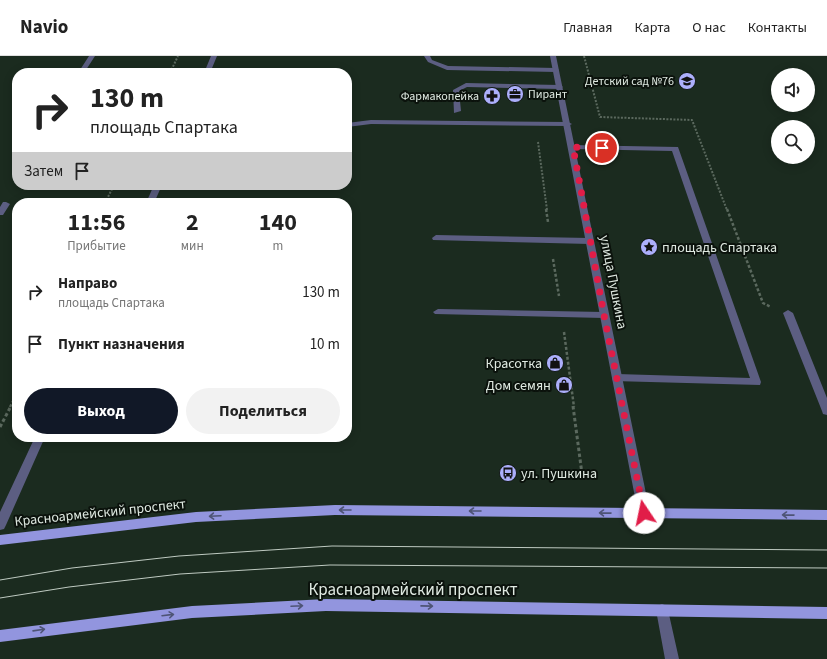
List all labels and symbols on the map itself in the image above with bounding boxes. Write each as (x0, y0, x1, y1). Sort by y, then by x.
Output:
school or university icon: Детский сад №76 (677, 71, 697, 91)
place label: Детский сад №76 (585, 73, 674, 90)
office icon: Пирант (505, 84, 525, 104)
pharmacy icon: Фармакопейка (482, 86, 502, 106)
place label: Пирант (528, 86, 568, 103)
place label: Фармакопейка (401, 88, 479, 105)
pin (585, 131, 619, 165)
street label: улица Пушкина (594, 233, 632, 331)
place icon: площадь Спартака (639, 237, 659, 257)
place label: площадь Спартака (662, 238, 777, 258)
shop icon: Красотка (545, 353, 565, 373)
place label: Красотка (486, 354, 542, 374)
shop icon: Дом семян (554, 375, 574, 395)
place label: Дом семян (486, 376, 551, 396)
bus stop icon: ул. Пушкина (498, 463, 518, 483)
place label: ул. Пушкина (521, 464, 597, 484)
position arrow (623, 492, 665, 534)
street label: Красноармейский проспект (13, 494, 187, 532)
one-way arrow (339, 506, 352, 514)
one-way arrow (469, 507, 482, 515)
one-way arrow (599, 509, 612, 517)
one-way arrow (782, 511, 795, 519)
one-way arrow (209, 513, 222, 520)
street label: Красноармейский проспект (308, 578, 518, 602)
one-way arrow (420, 602, 433, 610)
one-way arrow (290, 603, 303, 610)
one-way arrow (161, 611, 174, 619)
one-way arrow (32, 626, 45, 634)

